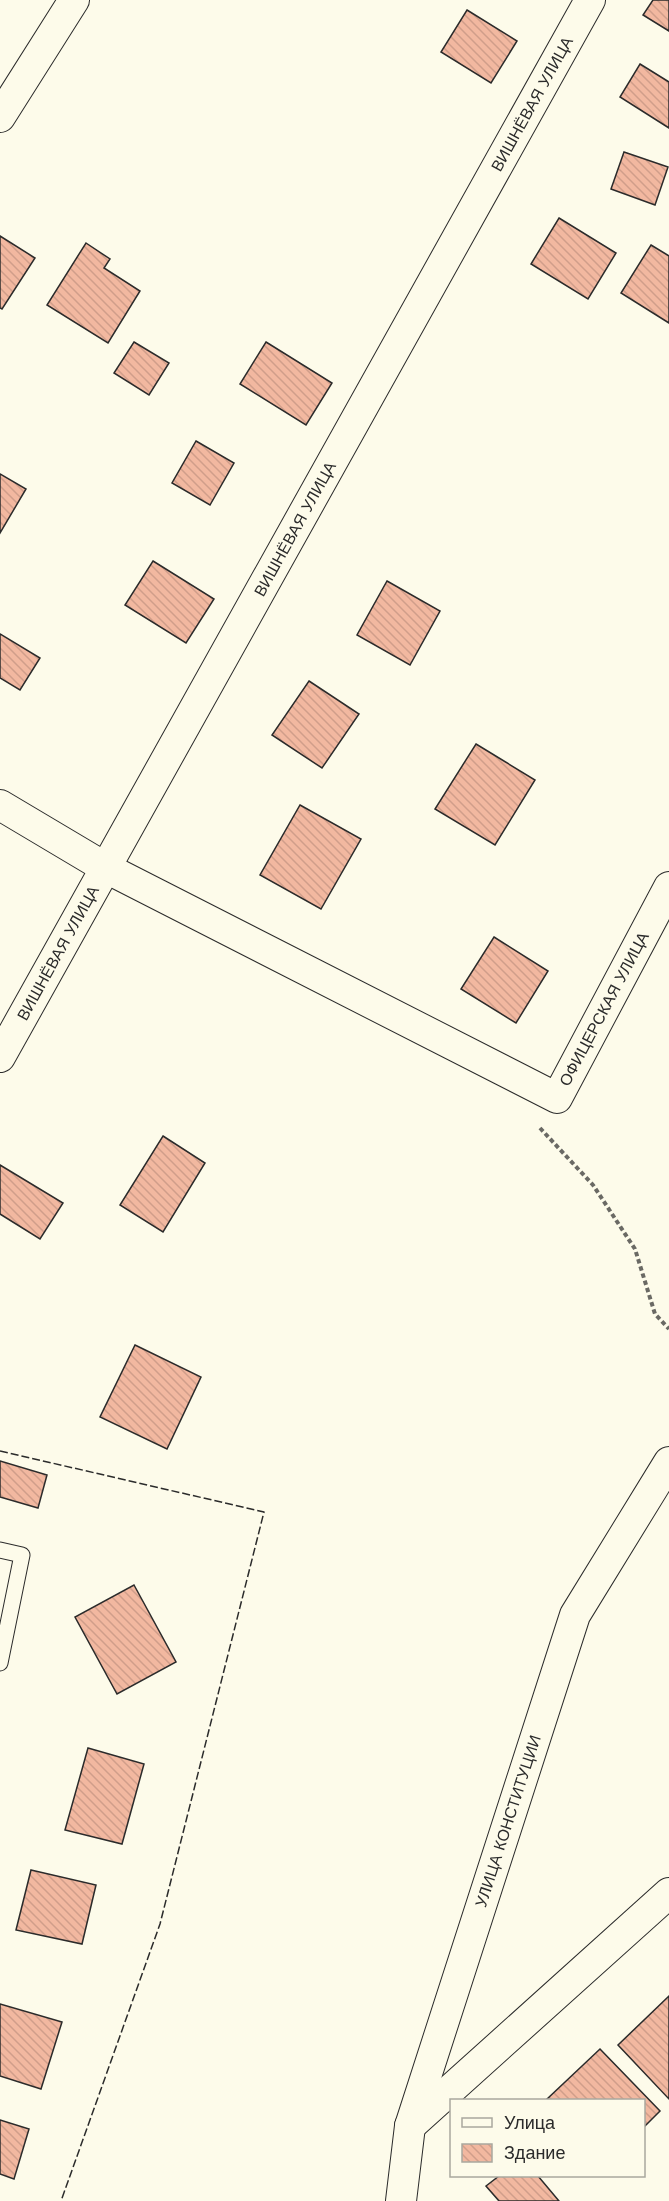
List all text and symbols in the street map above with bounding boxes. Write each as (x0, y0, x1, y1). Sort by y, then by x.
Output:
street label: ВИШНЁВАЯ УЛИЦА (487, 33, 577, 175)
street label: ВИШНЁВАЯ УЛИЦА (250, 458, 340, 600)
street label: ВИШНЁВАЯ УЛИЦА (13, 882, 103, 1024)
street label: ОФИЦЕРСКАЯ УЛИЦА (555, 928, 653, 1089)
street label: УЛИЦА КОНСТИТУЦИИ (471, 1733, 545, 1909)
legend (450, 2099, 645, 2177)
text: Улица (504, 2112, 556, 2133)
text: Здание (504, 2142, 565, 2163)

